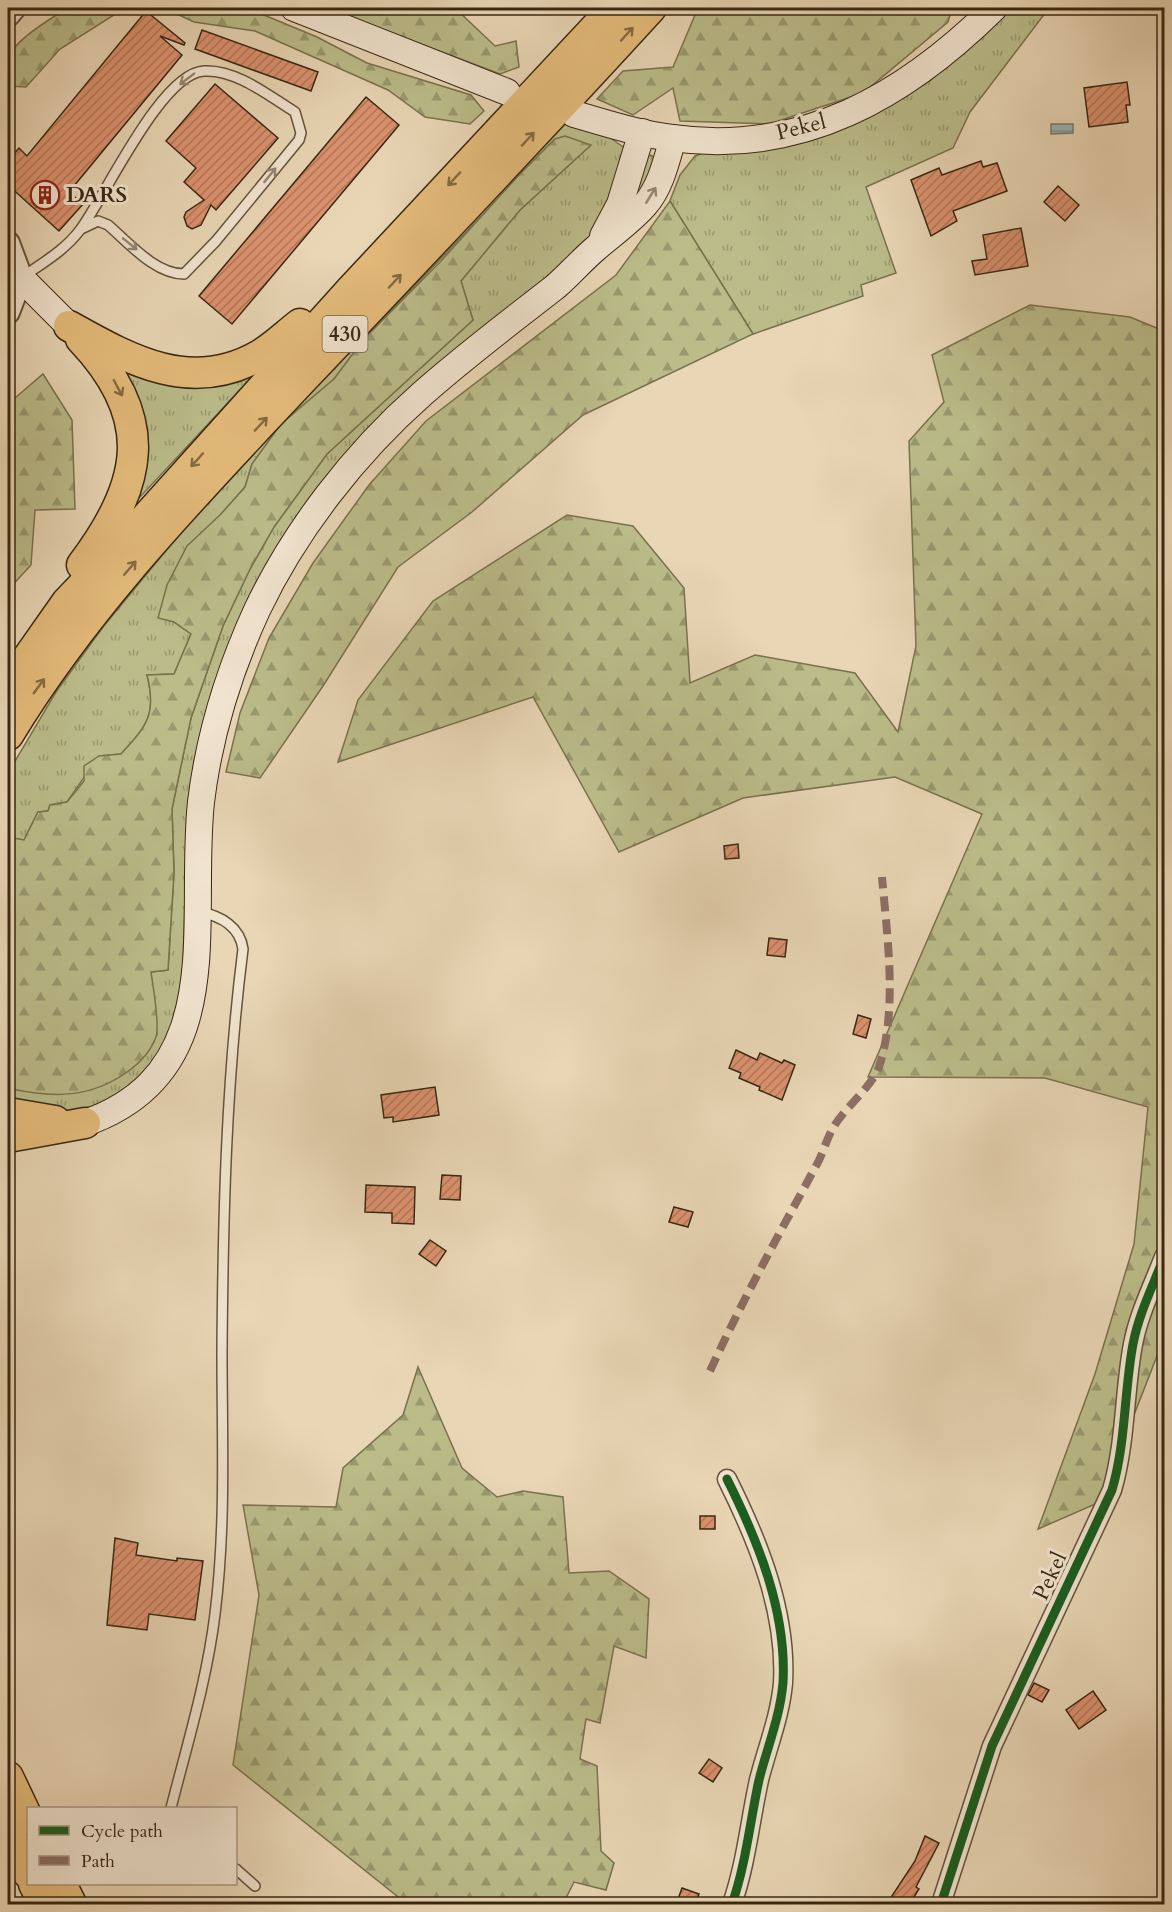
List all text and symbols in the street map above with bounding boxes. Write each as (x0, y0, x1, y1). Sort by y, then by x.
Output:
one-way arrow (620, 27, 634, 42)
one-way arrow (179, 72, 195, 85)
street label: Pekel (773, 106, 829, 148)
one-way arrow (521, 132, 535, 147)
one-way arrow (263, 168, 277, 183)
one-way arrow (447, 172, 461, 187)
building icon: DARS (29, 179, 61, 211)
place label: DARS (66, 180, 127, 210)
one-way arrow (646, 187, 658, 204)
one-way arrow (122, 237, 138, 250)
one-way arrow (387, 274, 402, 289)
road number: 430 (322, 316, 368, 352)
one-way arrow (112, 379, 124, 396)
one-way arrow (254, 416, 269, 431)
one-way arrow (190, 452, 204, 467)
one-way arrow (124, 560, 137, 576)
one-way arrow (32, 678, 45, 694)
street label: Pekel (1026, 1546, 1074, 1605)
legend (27, 1807, 237, 1885)
text: Cycle path (81, 1819, 163, 1844)
text: Path (81, 1849, 115, 1874)

